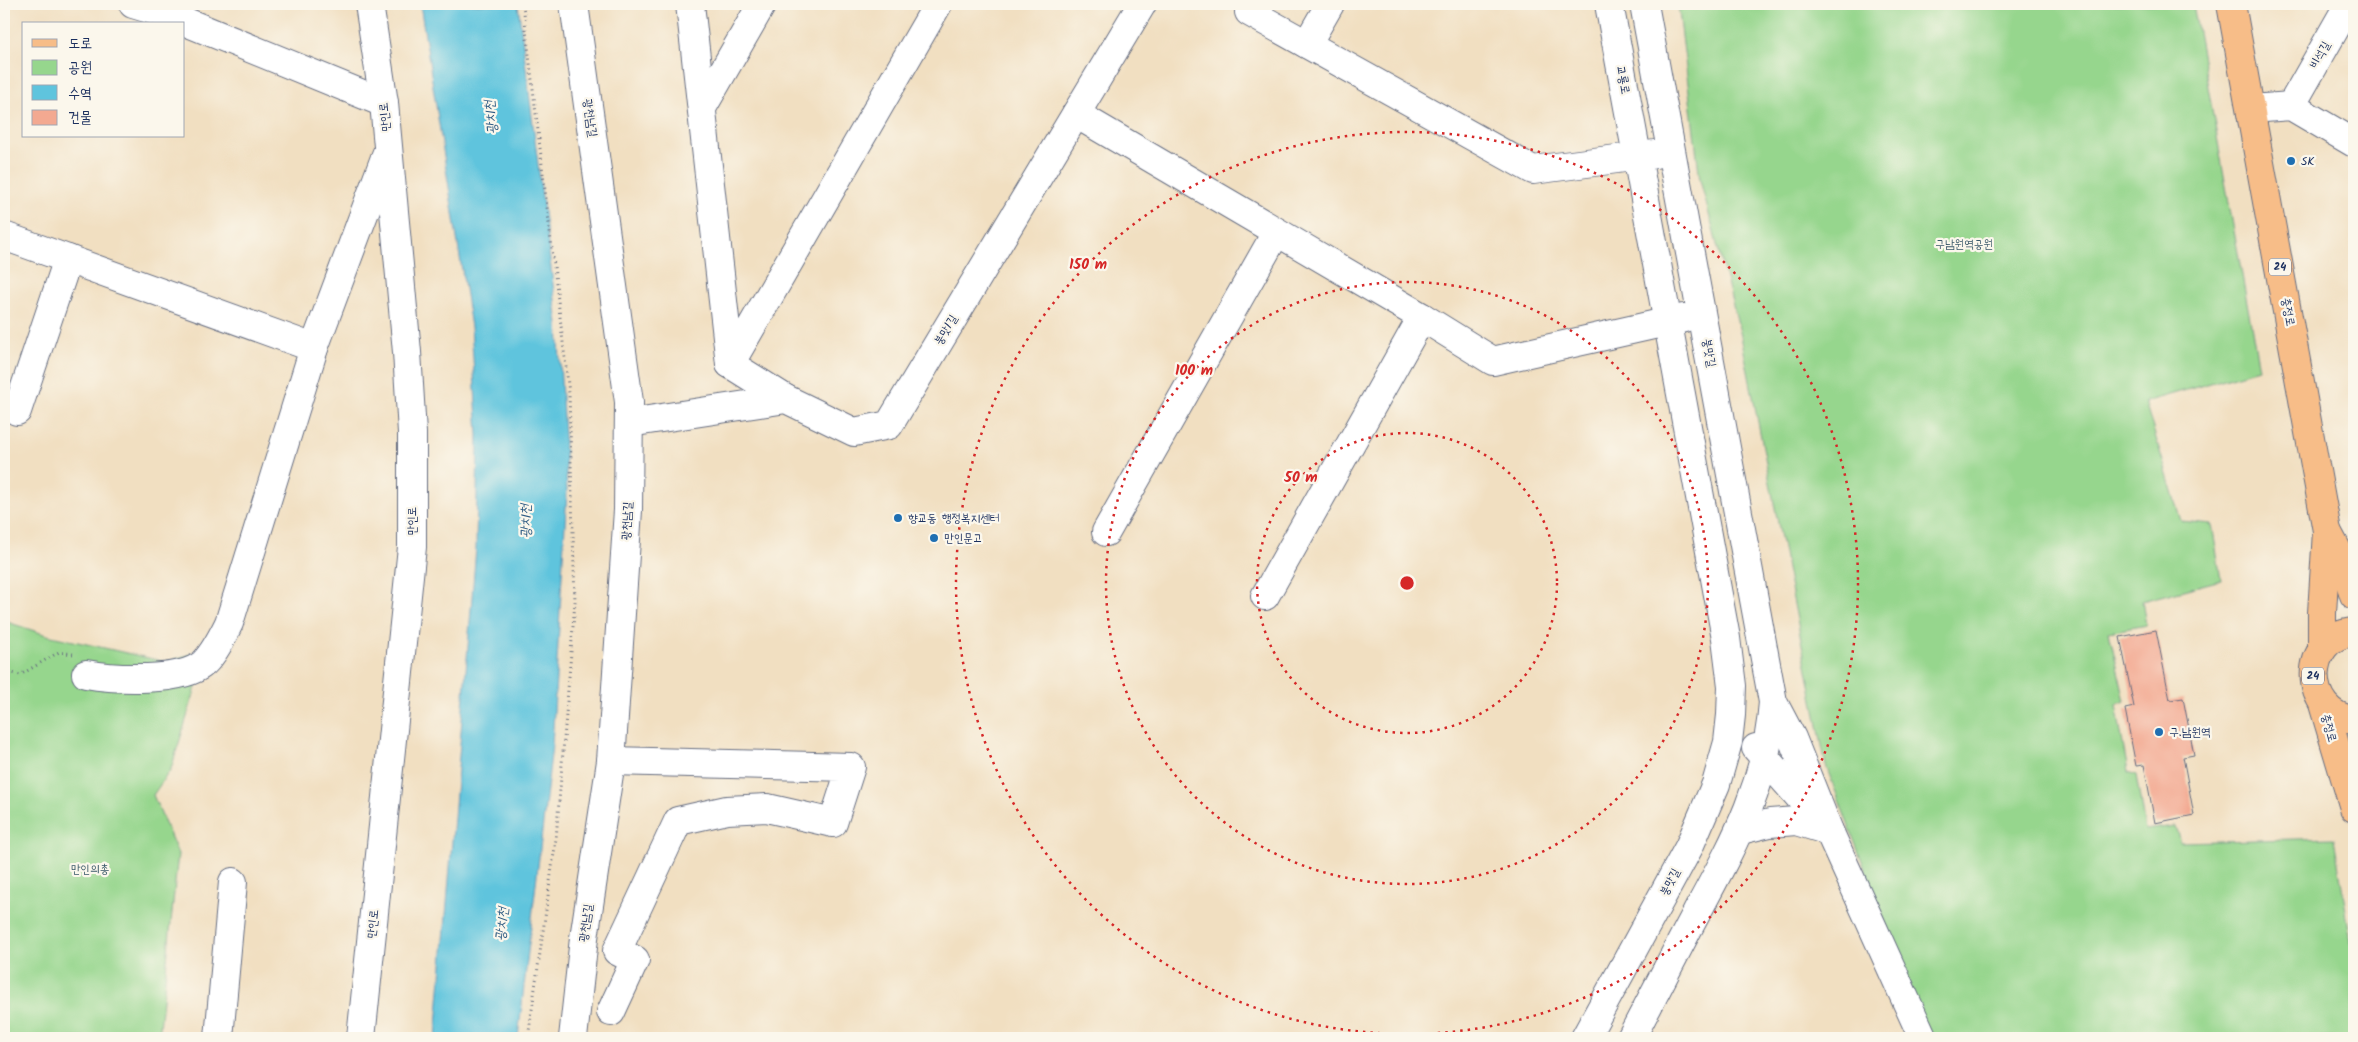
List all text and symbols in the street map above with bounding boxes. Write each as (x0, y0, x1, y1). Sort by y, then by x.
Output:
legend (22, 22, 185, 138)
text: 도로 (68, 32, 92, 56)
street label: 비석길 (2305, 37, 2335, 72)
text: 공원 (68, 56, 92, 80)
street label: 교룡로 (1611, 64, 1635, 96)
text: 수역 (68, 82, 92, 106)
water label: 광치천 (478, 97, 504, 135)
street label: 광천남길 (578, 98, 602, 139)
street label: 만인로 (374, 102, 396, 132)
text: 건물 (68, 106, 92, 130)
place label: SK (2301, 152, 2315, 171)
marker: SK (2285, 155, 2297, 167)
park label: 구남원역공원 (1935, 235, 1993, 254)
text: 150 m (1069, 253, 1107, 277)
road number: 24 (2269, 258, 2291, 276)
street label: 충정로 (2276, 296, 2300, 328)
street label: 붕맛1길 (929, 311, 963, 349)
street label: 붕맛길 (1697, 337, 1721, 369)
text: 100 m (1175, 359, 1213, 383)
text: 50 m (1283, 466, 1318, 490)
street label: 광천남길 (617, 501, 638, 541)
water label: 광치천 (515, 502, 537, 538)
street label: 만인로 (403, 507, 422, 535)
place label: 향교동 행정복지센터 (908, 509, 1000, 528)
marker: 향교동 행정복지센터 (892, 512, 904, 524)
place label: 만인문고 (944, 529, 983, 548)
marker: 만인문고 (928, 532, 940, 544)
centre of rings (1398, 574, 1416, 592)
road number: 24 (2302, 668, 2324, 684)
street label: 충정로 (2316, 712, 2342, 744)
place label: 구.남원역 (2169, 723, 2211, 742)
marker: 구.남원역 (2153, 726, 2165, 738)
park label: 만인의총 (71, 860, 109, 879)
street label: 붕맛길 (1655, 864, 1685, 899)
street label: 광천남길 (574, 902, 598, 943)
water label: 광치천 (489, 904, 515, 942)
street label: 만인로 (362, 909, 384, 939)

